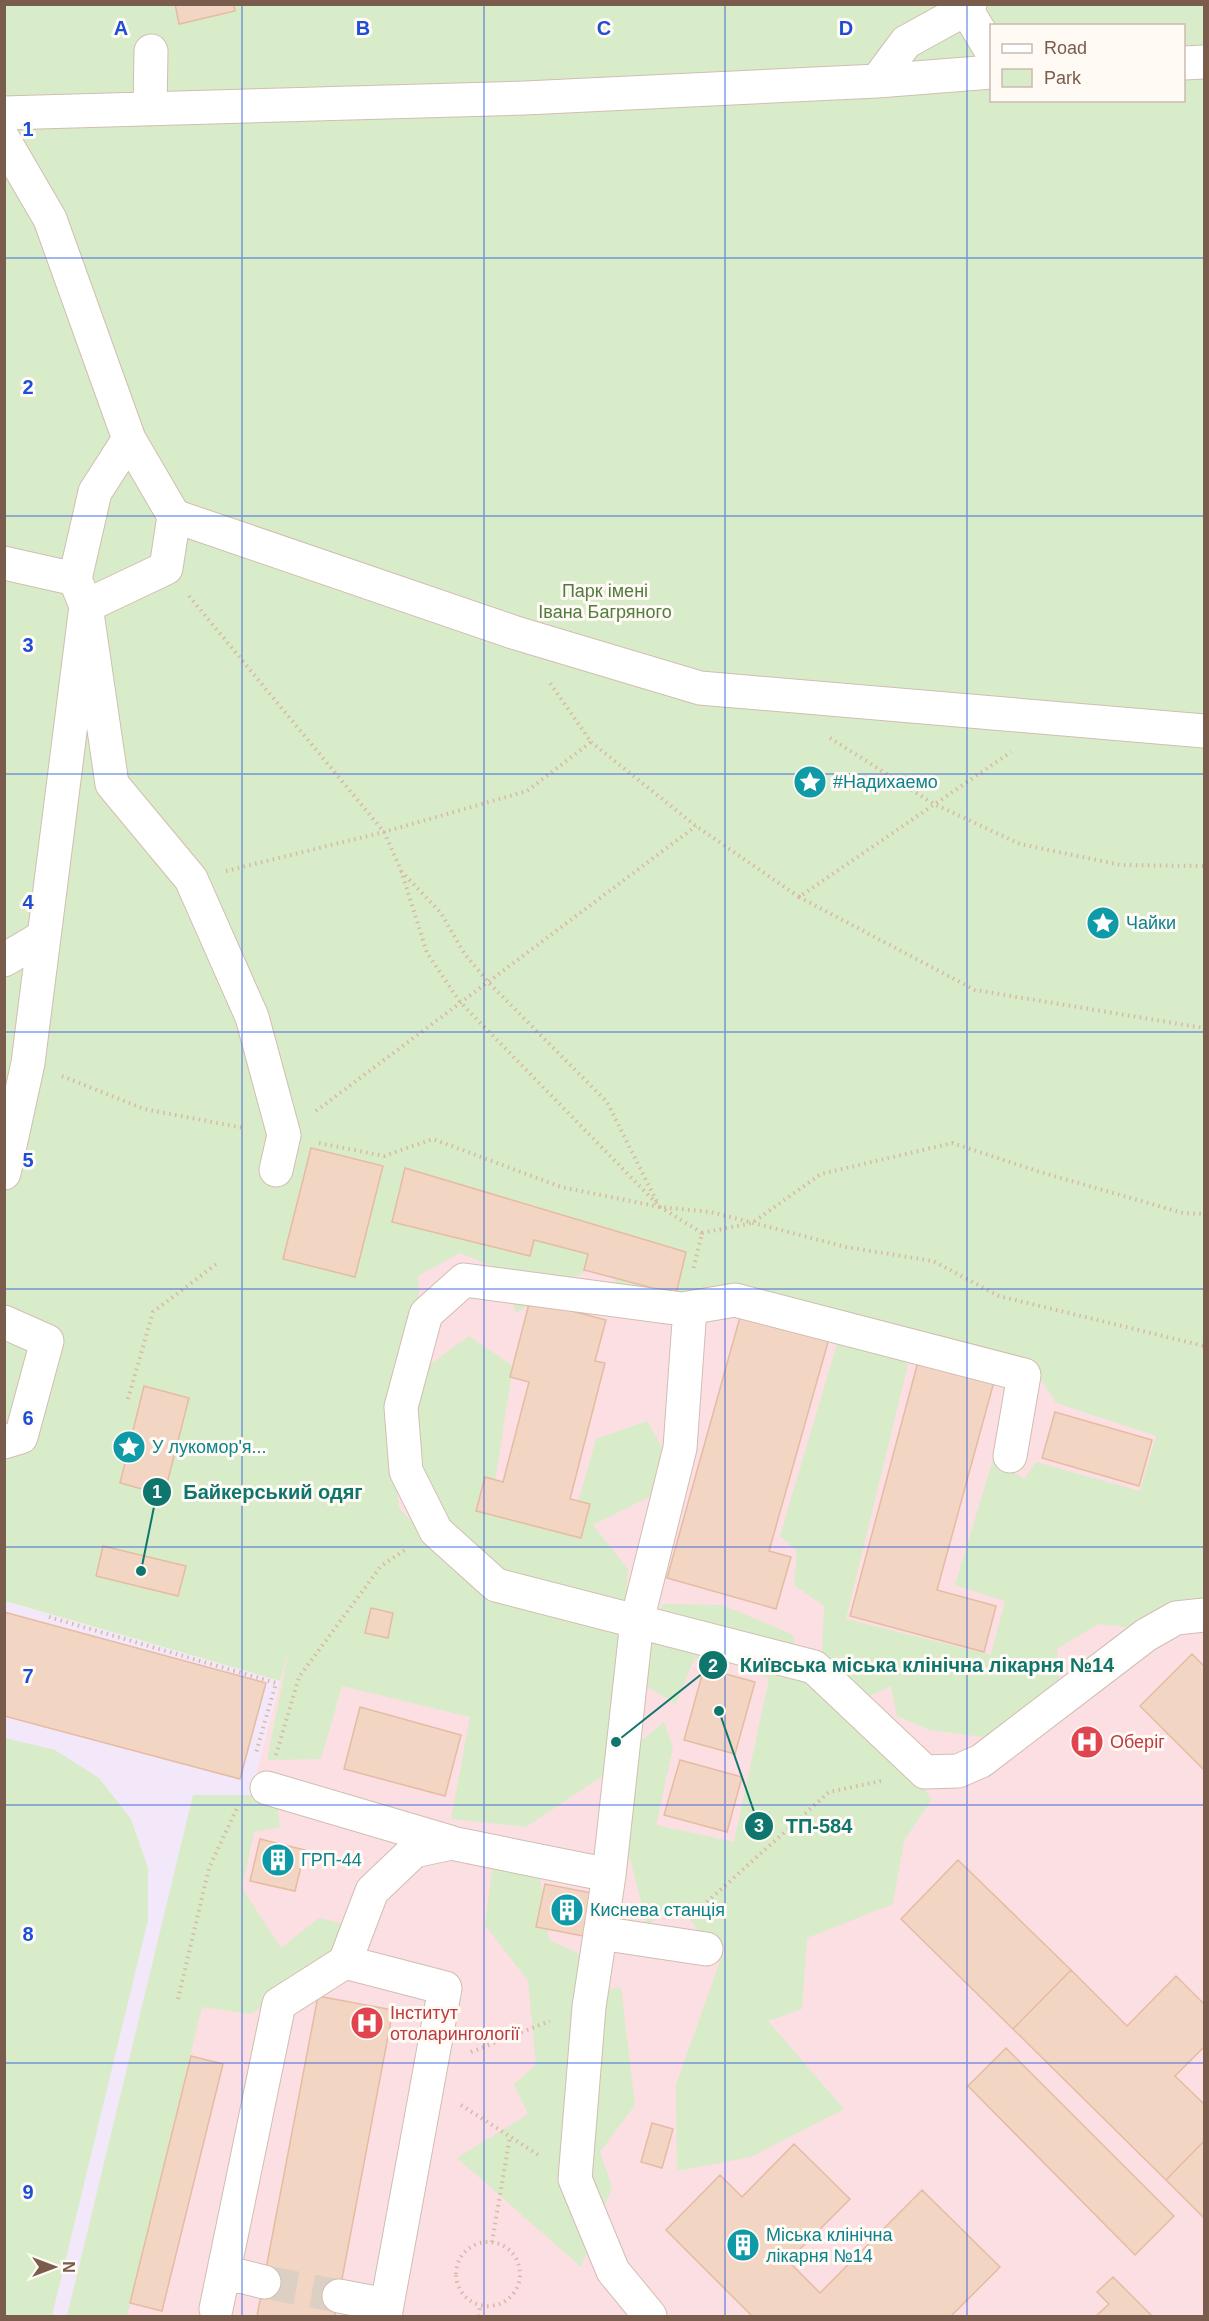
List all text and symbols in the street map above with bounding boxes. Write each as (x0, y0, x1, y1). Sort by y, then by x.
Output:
text: A (114, 17, 128, 39)
text: B (356, 17, 370, 39)
text: C (597, 17, 611, 39)
text: D (839, 17, 853, 39)
legend (990, 24, 1185, 102)
text: Road (1044, 38, 1087, 58)
text: Park (1044, 68, 1082, 88)
text: 1 (22, 118, 34, 140)
text: 2 (22, 376, 34, 398)
park label: Парк імені Івана Багряного (538, 581, 672, 622)
text: 3 (22, 634, 34, 656)
place icon: #Надихаемо (792, 764, 828, 800)
place label: #Надихаемо (833, 772, 938, 792)
text: 4 (22, 891, 34, 913)
place icon: Чайки (1085, 905, 1121, 941)
place label: Чайки (1126, 913, 1176, 933)
text: 5 (22, 1149, 34, 1171)
text: 6 (22, 1407, 34, 1429)
place icon: У лукомор'я... (111, 1429, 147, 1465)
place label: У лукомор'я... (152, 1437, 267, 1457)
callout: Байкерський одяг (142, 1473, 375, 1511)
text: Байкерський одяг (183, 1481, 363, 1503)
text: 1 (152, 1482, 162, 1502)
callout: Київська міська клінічна лікарня №14 (698, 1646, 1126, 1684)
text: Київська міська клінічна лікарня №14 (740, 1654, 1115, 1676)
text: 2 (708, 1656, 718, 1676)
text: 7 (22, 1665, 34, 1687)
hospital icon: Оберіг (1069, 1724, 1105, 1760)
place label: Оберіг (1110, 1732, 1165, 1752)
callout: ТП-584 (744, 1807, 864, 1845)
text: ТП-584 (786, 1815, 853, 1837)
text: 3 (754, 1816, 764, 1836)
building icon: ГРП-44 (260, 1842, 296, 1878)
place label: ГРП-44 (301, 1850, 362, 1870)
building icon: Киснева станція (549, 1892, 585, 1928)
place label: Киснева станція (590, 1900, 725, 1920)
text: 8 (22, 1923, 34, 1945)
place label: Інститут отоларингології (390, 2003, 520, 2044)
hospital icon: Інститут отоларингології (349, 2005, 385, 2041)
text: 9 (22, 2181, 34, 2203)
place label: Міська клінічна лікарня №14 (766, 2225, 893, 2266)
building icon: Міська клінічна лікарня №14 (725, 2227, 761, 2263)
north arrow (24, 2237, 84, 2297)
text: N (60, 2261, 77, 2273)

